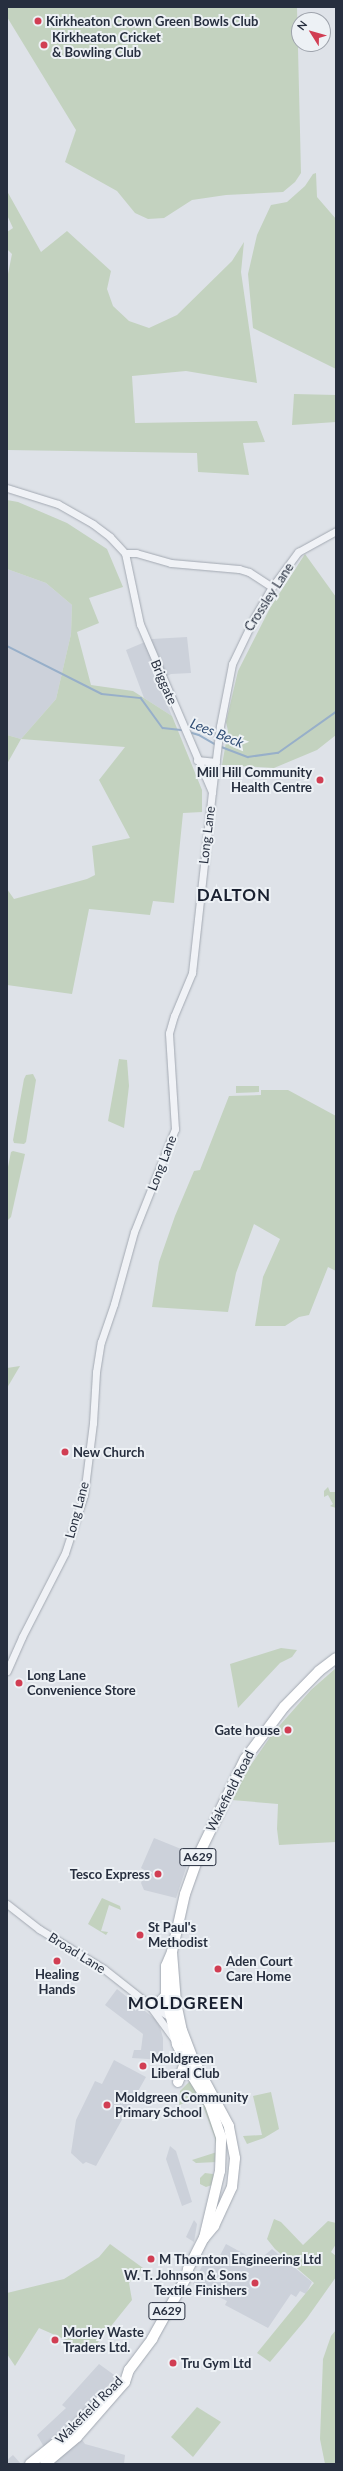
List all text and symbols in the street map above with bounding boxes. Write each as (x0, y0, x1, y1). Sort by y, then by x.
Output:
north arrow (291, 12, 331, 52)
place label: Kirkheaton Crown Green Bowls Club (46, 13, 258, 29)
marker: Kirkheaton Crown Green Bowls Club (33, 16, 43, 26)
text: N (294, 18, 310, 32)
place label: Kirkheaton Cricket & Bowling Club (52, 30, 161, 61)
marker: Kirkheaton Cricket & Bowling Club (39, 40, 49, 50)
street label: Crossley Lane (241, 560, 297, 634)
street label: Briggate (148, 657, 180, 707)
water label: Lees Beck (188, 715, 246, 751)
place label: Mill Hill Community Health Centre (197, 765, 312, 796)
marker: Mill Hill Community Health Centre (315, 775, 325, 785)
street label: Long Lane (196, 805, 218, 865)
district label: DALTON (197, 885, 271, 905)
street label: Long Lane (144, 1133, 180, 1193)
place label: New Church (73, 1444, 145, 1460)
marker: New Church (60, 1447, 70, 1457)
street label: Long Lane (62, 1480, 92, 1540)
place label: Long Lane Convenience Store (27, 1668, 136, 1699)
marker: Long Lane Convenience Store (14, 1678, 24, 1688)
place label: Gate house (214, 1722, 280, 1738)
marker: Gate house (283, 1725, 293, 1735)
street label: Wakefield Road (203, 1748, 257, 1834)
road number: A629 (179, 1847, 217, 1867)
place label: Tesco Express (70, 1866, 150, 1882)
marker: Tesco Express (153, 1869, 163, 1879)
place label: St Paul's Methodist (148, 1920, 208, 1951)
street label: Broad Lane (46, 1929, 108, 1977)
marker: St Paul's Methodist (135, 1930, 145, 1940)
place label: Aden Court Care Home (226, 1954, 293, 1985)
marker: Healing Hands (52, 1956, 62, 1966)
marker: Aden Court Care Home (213, 1964, 223, 1974)
place label: Healing Hands (35, 1967, 79, 1998)
district label: MOLDGREEN (128, 1993, 244, 2013)
place label: Moldgreen Liberal Club (151, 2051, 220, 2082)
marker: Moldgreen Liberal Club (138, 2061, 148, 2071)
place label: Moldgreen Community Primary School (115, 2090, 248, 2121)
marker: Moldgreen Community Primary School (102, 2100, 112, 2110)
place label: M Thornton Engineering Ltd (159, 2251, 322, 2267)
marker: M Thornton Engineering Ltd (146, 2254, 156, 2264)
place label: W. T. Johnson & Sons Textile Finishers (123, 2268, 247, 2299)
marker: W. T. Johnson & Sons Textile Finishers (250, 2278, 260, 2288)
road number: A629 (148, 2301, 186, 2321)
place label: Morley Waste Traders Ltd. (63, 2325, 144, 2356)
marker: Morley Waste Traders Ltd. (50, 2335, 60, 2345)
place label: Tru Gym Ltd (181, 2355, 251, 2371)
marker: Tru Gym Ltd (168, 2358, 178, 2368)
street label: Wakefield Road (52, 2373, 126, 2447)

